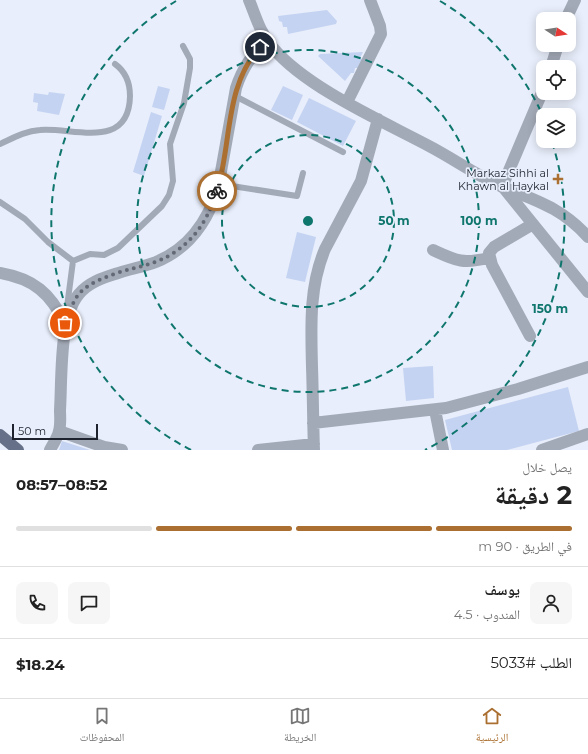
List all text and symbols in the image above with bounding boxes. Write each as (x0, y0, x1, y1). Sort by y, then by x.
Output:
north arrow (536, 12, 576, 52)
map controls (536, 12, 576, 148)
pin (243, 30, 277, 64)
icon: home (249, 36, 271, 58)
button: locate (536, 60, 576, 100)
button: layers (536, 108, 576, 148)
place label: Markaz Sihhi al Khawn al Haykal (458, 166, 549, 193)
courier (197, 171, 237, 211)
marker: Markaz Sihhi al Khawn al Haykal (552, 173, 564, 185)
icon: bike (206, 180, 228, 202)
text: 50 m (378, 213, 410, 228)
text: 100 m (461, 213, 497, 228)
centre of rings (301, 214, 315, 228)
text: 150 m (532, 301, 568, 316)
pin (48, 306, 82, 340)
icon: bag (54, 312, 76, 334)
scale bar (12, 422, 98, 441)
text: 50 m (18, 424, 46, 438)
text: يصل خلال (522, 459, 572, 475)
text: 08:52–08:57 (16, 475, 107, 494)
text: 2 دقيقة (495, 479, 572, 511)
text: في الطريق · 90 m (478, 538, 572, 554)
text: يوسف (485, 580, 520, 599)
button: phone (16, 582, 58, 624)
button: chat (68, 582, 110, 624)
button: person (530, 582, 572, 624)
text: المندوب · 4.5 (454, 606, 520, 622)
text: الطلب #5033 (490, 653, 572, 672)
text: $18.24 (16, 655, 64, 674)
tab: المحفوظات (80, 705, 124, 748)
tab: الخريطة (284, 705, 316, 748)
tab: الرئيسية (476, 705, 508, 748)

